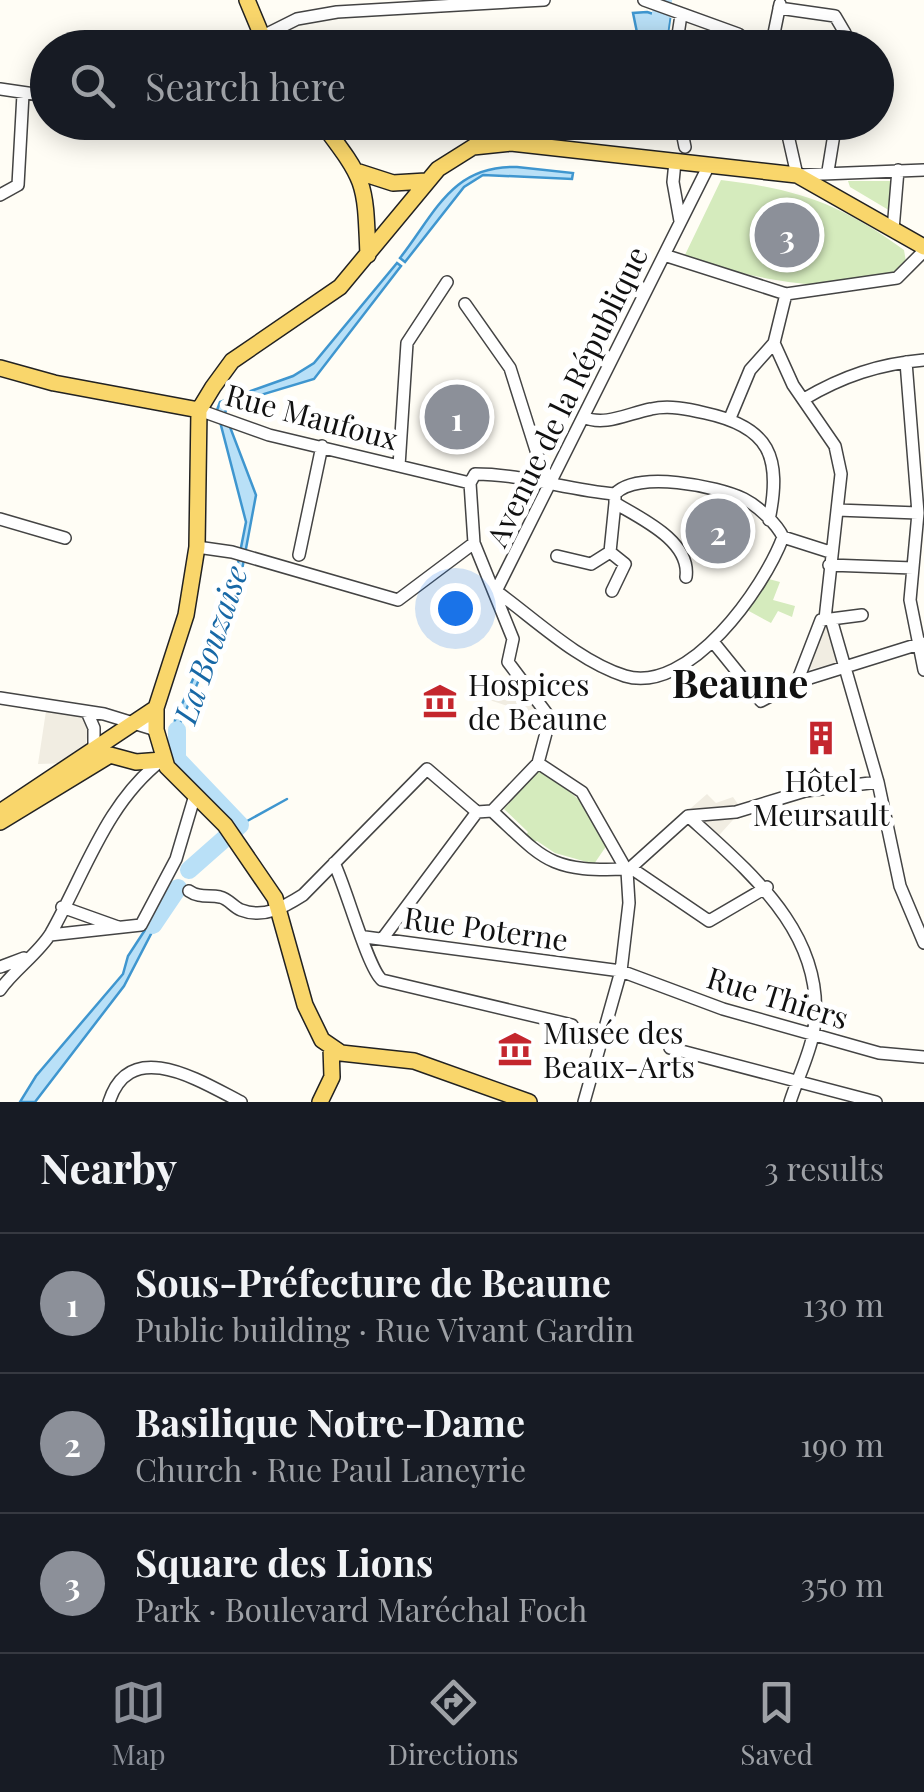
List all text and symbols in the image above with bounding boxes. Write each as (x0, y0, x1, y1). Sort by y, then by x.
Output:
search box (30, 30, 894, 140)
icon: search (65, 58, 120, 113)
text: Search here (145, 60, 346, 111)
pin: 3 (754, 198, 820, 272)
street label: Avenue de la République (475, 239, 656, 554)
street label: Rue Maufoux (221, 374, 403, 458)
pin: 1 (424, 380, 490, 454)
pin: 2 (686, 494, 750, 568)
water label: La Bouzaise (161, 559, 256, 730)
your location (430, 583, 481, 634)
district label: Beaune (672, 655, 808, 708)
place label: Hospices de Beaune (468, 664, 607, 738)
museum icon: Hospices de Beaune (421, 682, 459, 720)
building icon: Hôtel Meursault (802, 719, 840, 757)
place label: Hôtel Meursault (753, 760, 890, 834)
street label: Rue Poterne (401, 897, 571, 959)
street label: Rue Thiers (703, 957, 853, 1037)
place label: Musée des Beaux-Arts (543, 1012, 695, 1086)
museum icon: Musée des Beaux-Arts (496, 1030, 534, 1068)
text: Nearby (40, 1139, 177, 1195)
text: 3 results (764, 1146, 884, 1189)
text: Sous-Préfecture de Beaune (135, 1256, 611, 1307)
text: 1 (66, 1282, 79, 1325)
text: 130 m (803, 1282, 884, 1325)
text: Public building · Rue Vivant Gardin (135, 1307, 634, 1350)
text: Basilique Notre-Dame (135, 1396, 525, 1447)
text: 2 (64, 1422, 81, 1465)
text: 190 m (800, 1422, 884, 1465)
text: Church · Rue Paul Laneyrie (135, 1447, 526, 1490)
text: Square des Lions (135, 1536, 433, 1587)
text: 3 (65, 1562, 80, 1605)
text: 350 m (801, 1562, 884, 1605)
text: Park · Boulevard Maréchal Foch (135, 1587, 587, 1630)
tab: Map (111, 1675, 166, 1772)
tab: Directions (388, 1675, 519, 1772)
tab: Saved (740, 1675, 813, 1772)

